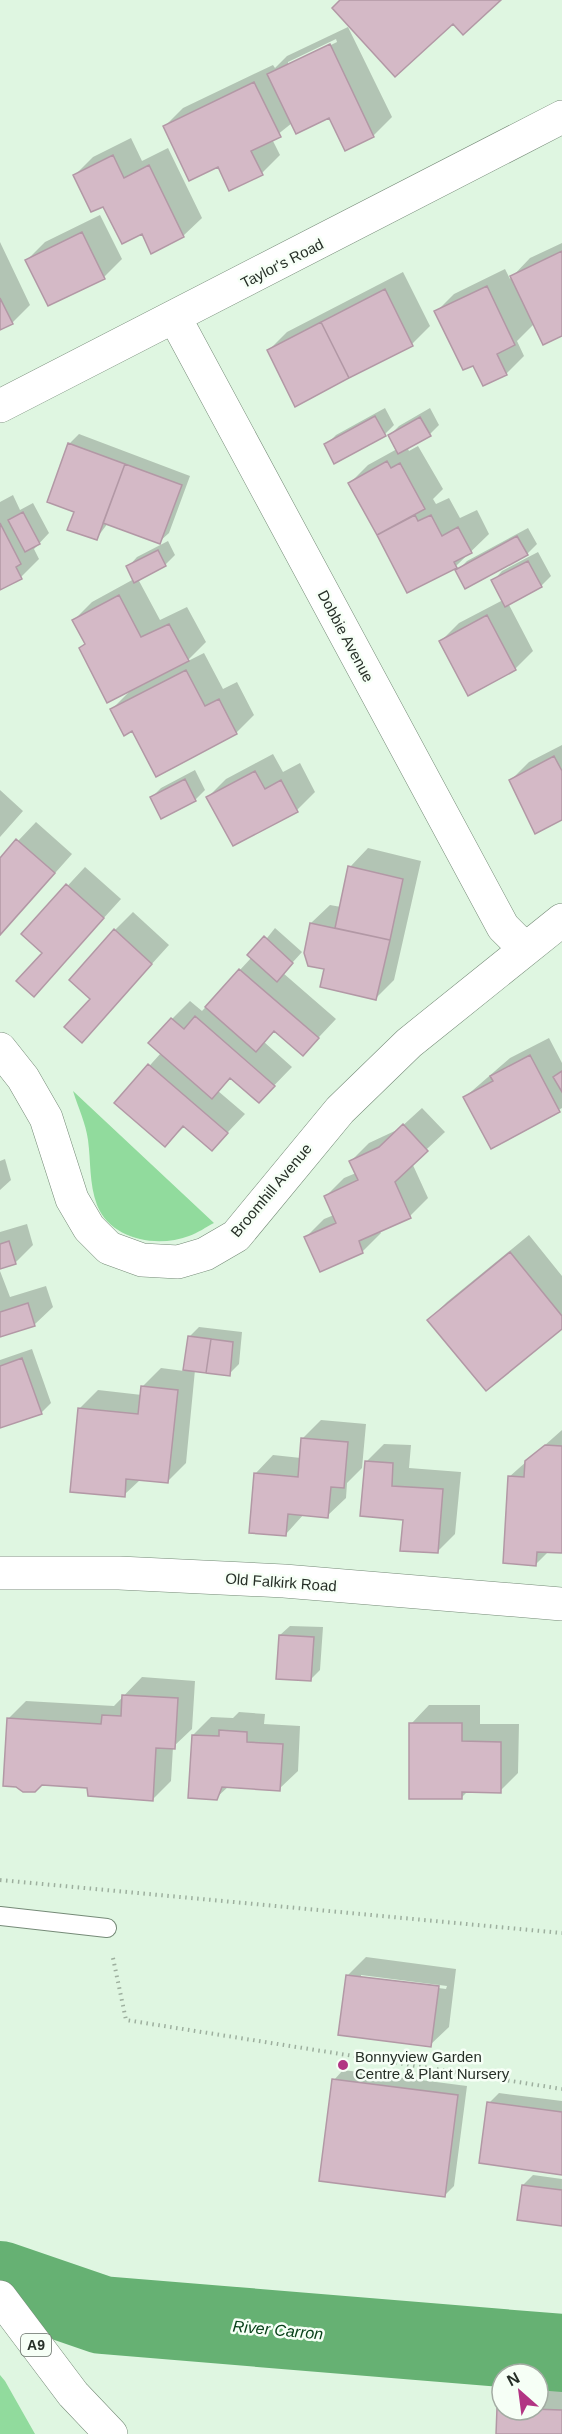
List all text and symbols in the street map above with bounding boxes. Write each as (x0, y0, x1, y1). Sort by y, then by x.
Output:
street label: Taylor's Road (238, 235, 326, 291)
street label: Dobbie Avenue (315, 587, 377, 685)
street label: Broomhill Avenue (227, 1140, 315, 1240)
street label: Old Falkirk Road (225, 1570, 337, 1594)
place label: Bonnyview Garden Centre & Plant Nursery (355, 2048, 510, 2082)
marker: Bonnyview Garden Centre & Plant Nursery (336, 2058, 350, 2072)
water label: River Carron (232, 2318, 324, 2342)
road number: A9 (21, 2334, 51, 2356)
north arrow (490, 2362, 550, 2422)
text: N (504, 2369, 522, 2389)

